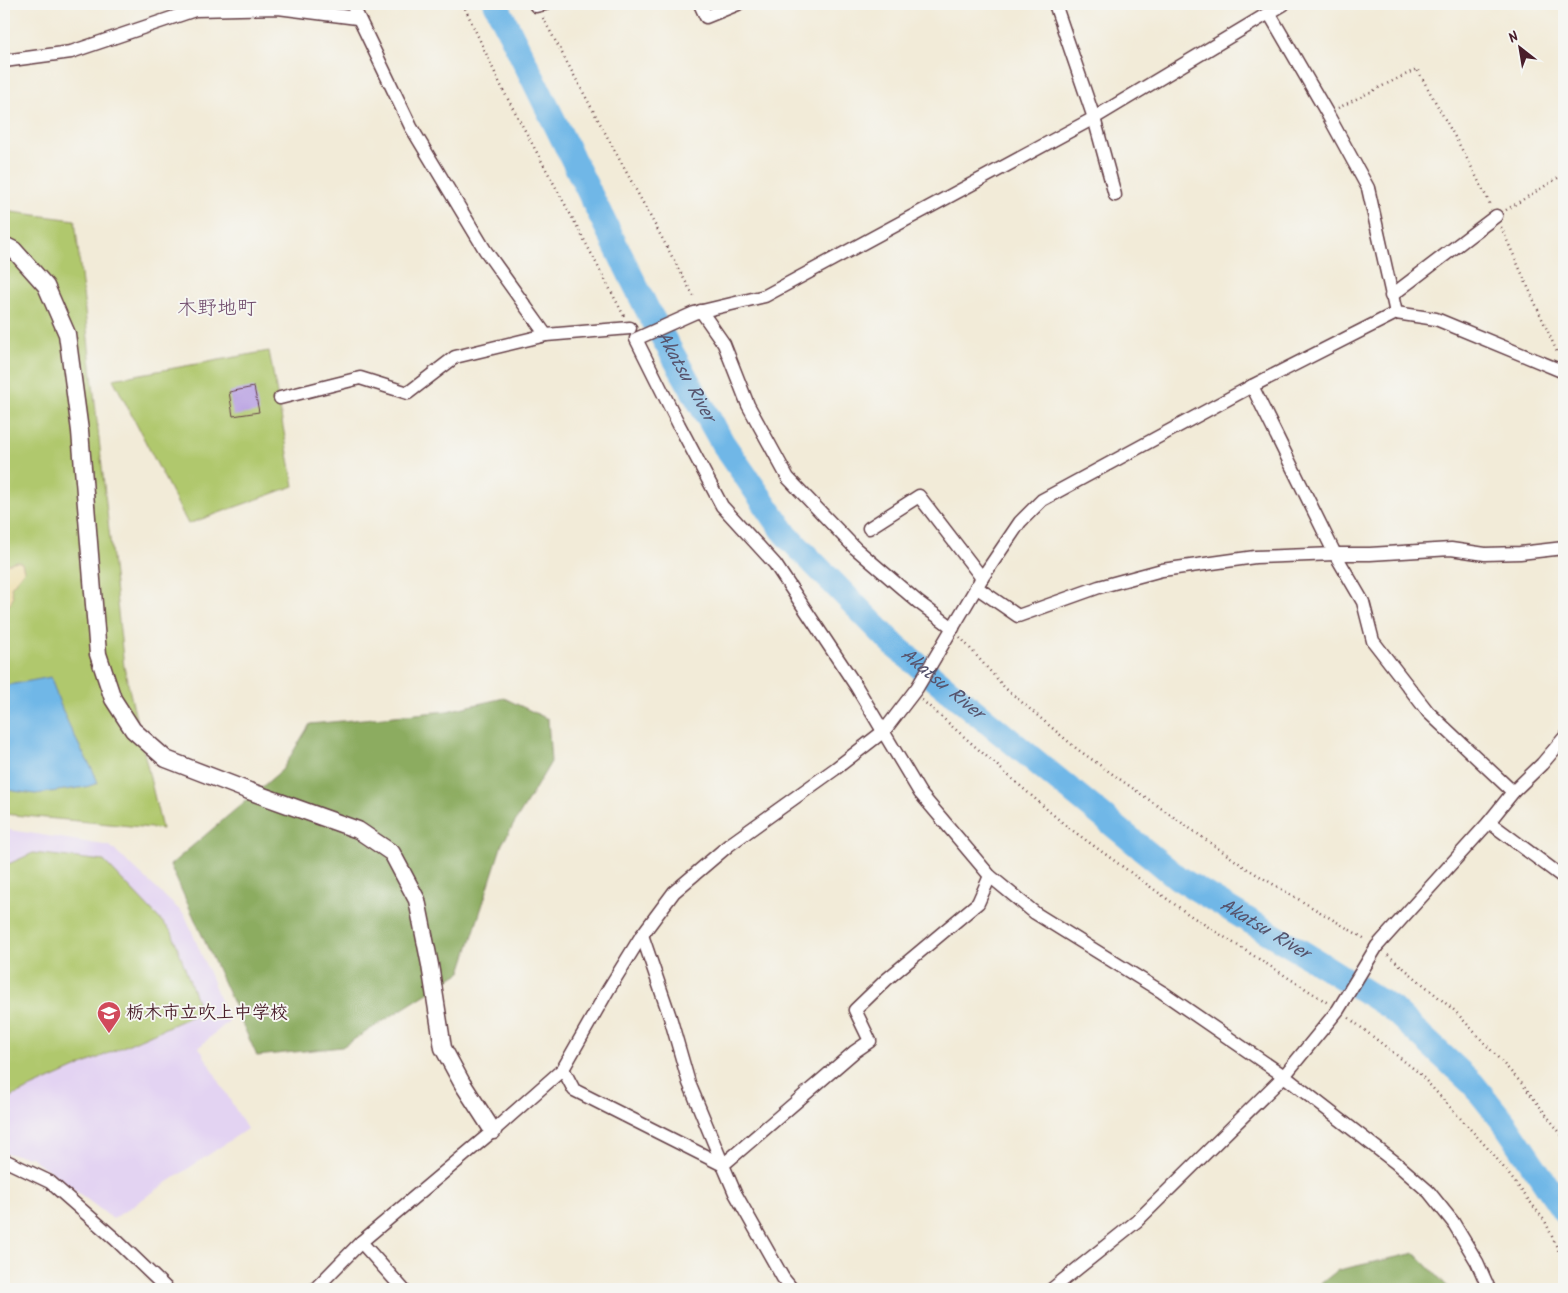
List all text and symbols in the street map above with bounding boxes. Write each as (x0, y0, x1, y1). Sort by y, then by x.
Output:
north arrow (1496, 22, 1546, 72)
text: N (1504, 26, 1523, 49)
district label: 木野地町 (177, 293, 257, 325)
water label: Akatsu River (647, 326, 725, 431)
water label: Akatsu River (893, 641, 993, 730)
water label: Akatsu River (1214, 891, 1318, 970)
place label: 栃木市立吹上中学校 (126, 999, 288, 1028)
school or university icon: 栃木市立吹上中学校 (96, 1000, 122, 1034)

